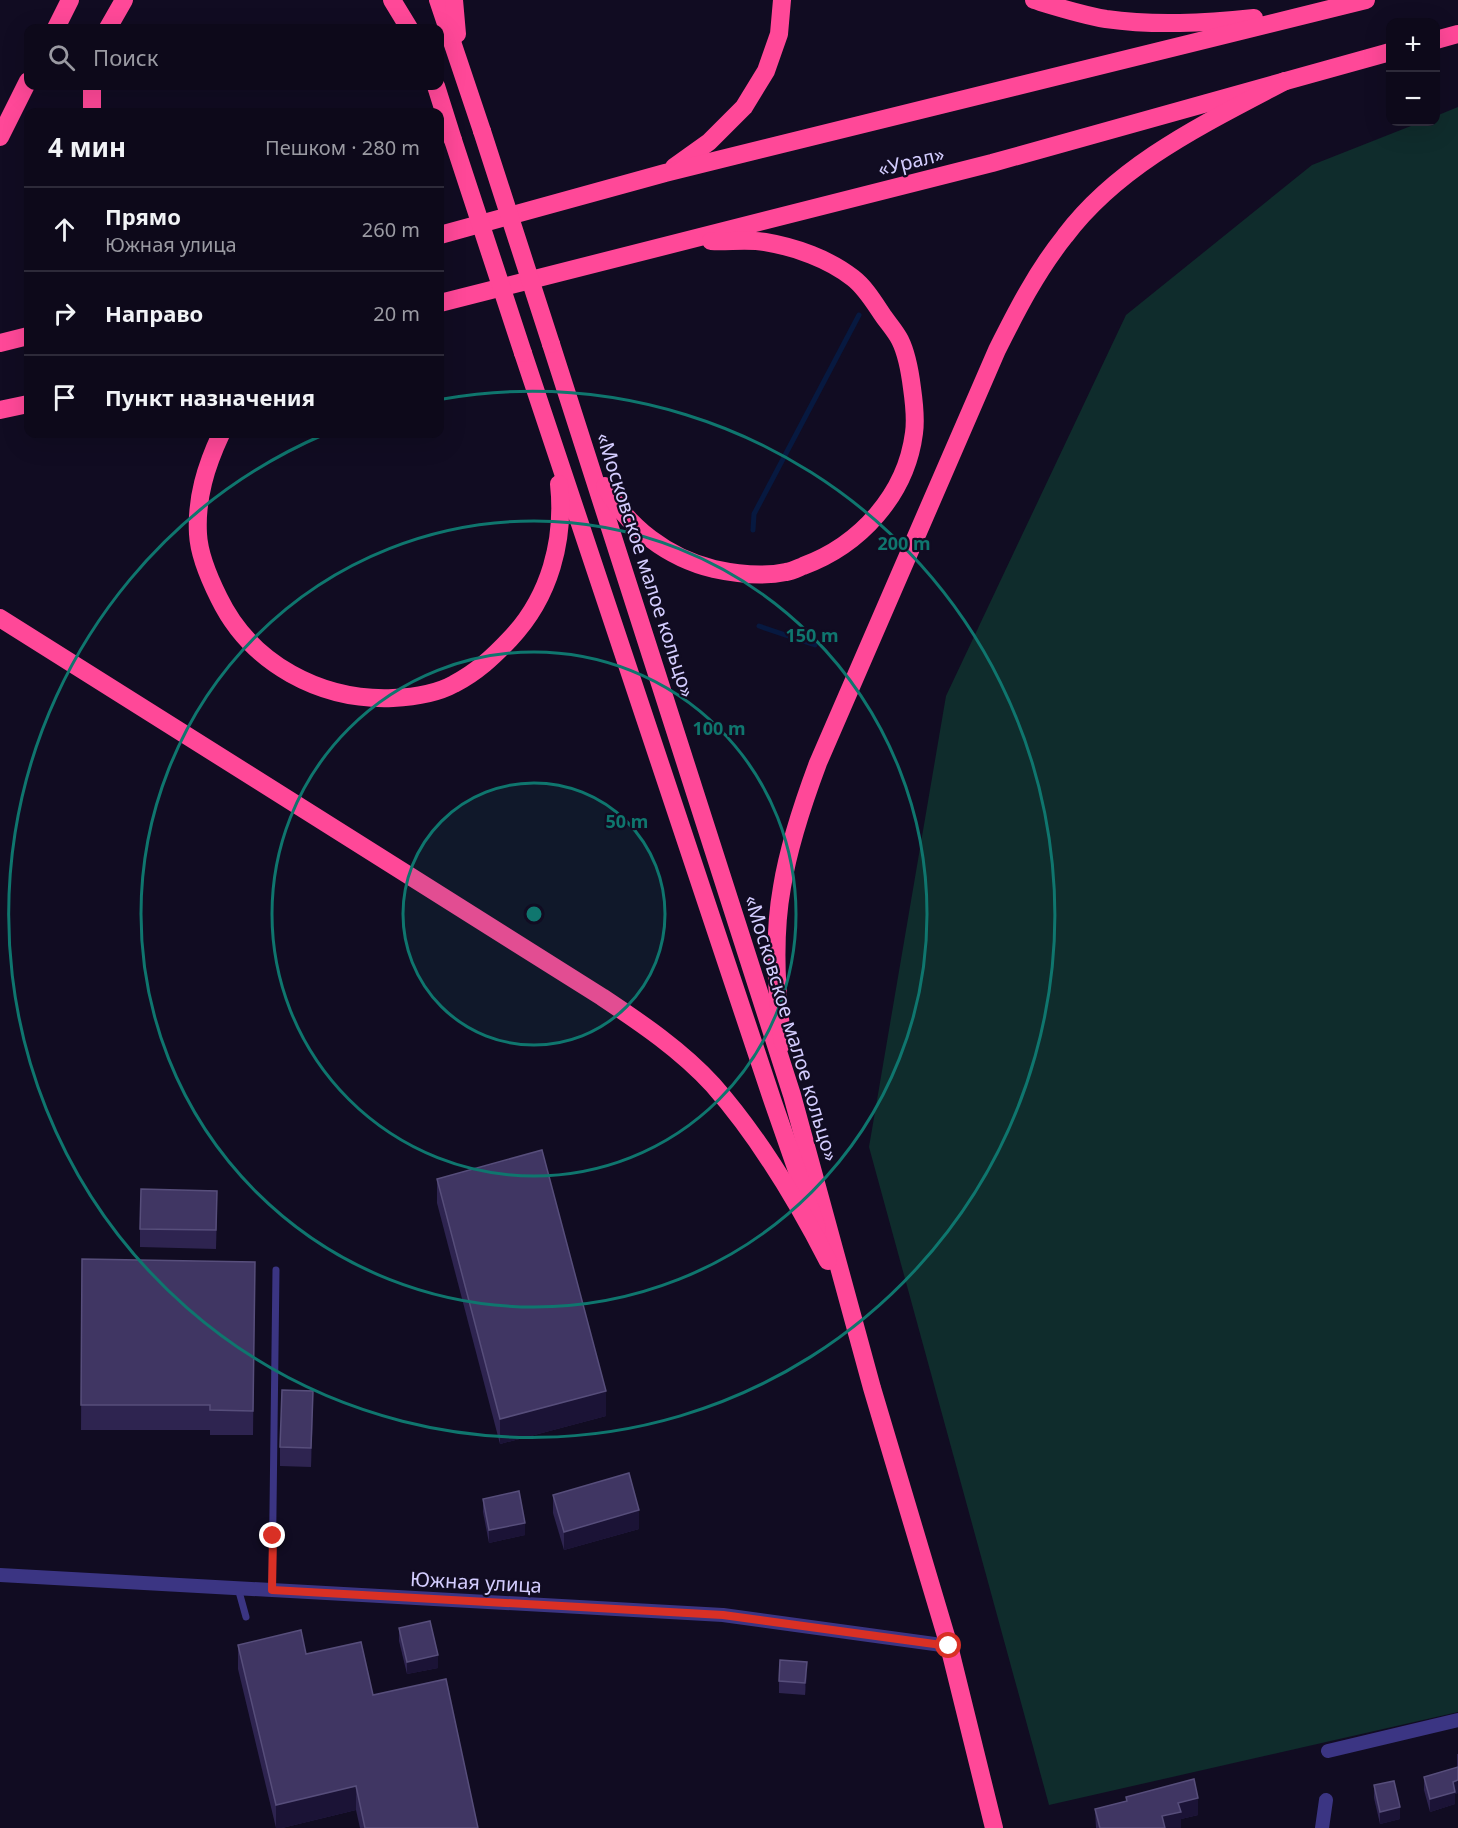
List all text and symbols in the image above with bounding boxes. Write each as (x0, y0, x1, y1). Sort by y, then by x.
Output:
map controls (1386, 18, 1440, 126)
button: + (1386, 18, 1440, 72)
search box (24, 24, 444, 90)
icon: search (45, 41, 78, 74)
text: Поиск (93, 42, 158, 72)
button: − (1386, 72, 1440, 126)
text: 4 мин (48, 129, 126, 165)
text: Пешком · 280 m (265, 134, 420, 161)
street label: «Урал» (875, 140, 947, 182)
text: Прямо (105, 201, 181, 231)
icon: ahead (48, 213, 81, 246)
text: 260 m (362, 216, 420, 243)
text: Южная улица (105, 231, 237, 258)
icon: right (48, 297, 81, 330)
text: Направо (105, 298, 203, 328)
text: 20 m (373, 300, 420, 327)
icon: arrive (48, 381, 81, 414)
text: Пункт назначения (105, 382, 315, 412)
street label: «Московское малое кольцо» (590, 429, 702, 701)
text: 200 m (877, 531, 931, 555)
text: 150 m (785, 623, 839, 647)
text: 100 m (692, 716, 746, 740)
text: 50 m (606, 809, 648, 833)
street label: «Московское малое кольцо» (739, 892, 845, 1164)
centre of rings (524, 904, 544, 924)
route end (259, 1522, 285, 1548)
street label: Южная улица (410, 1565, 542, 1599)
route start (935, 1632, 961, 1658)

